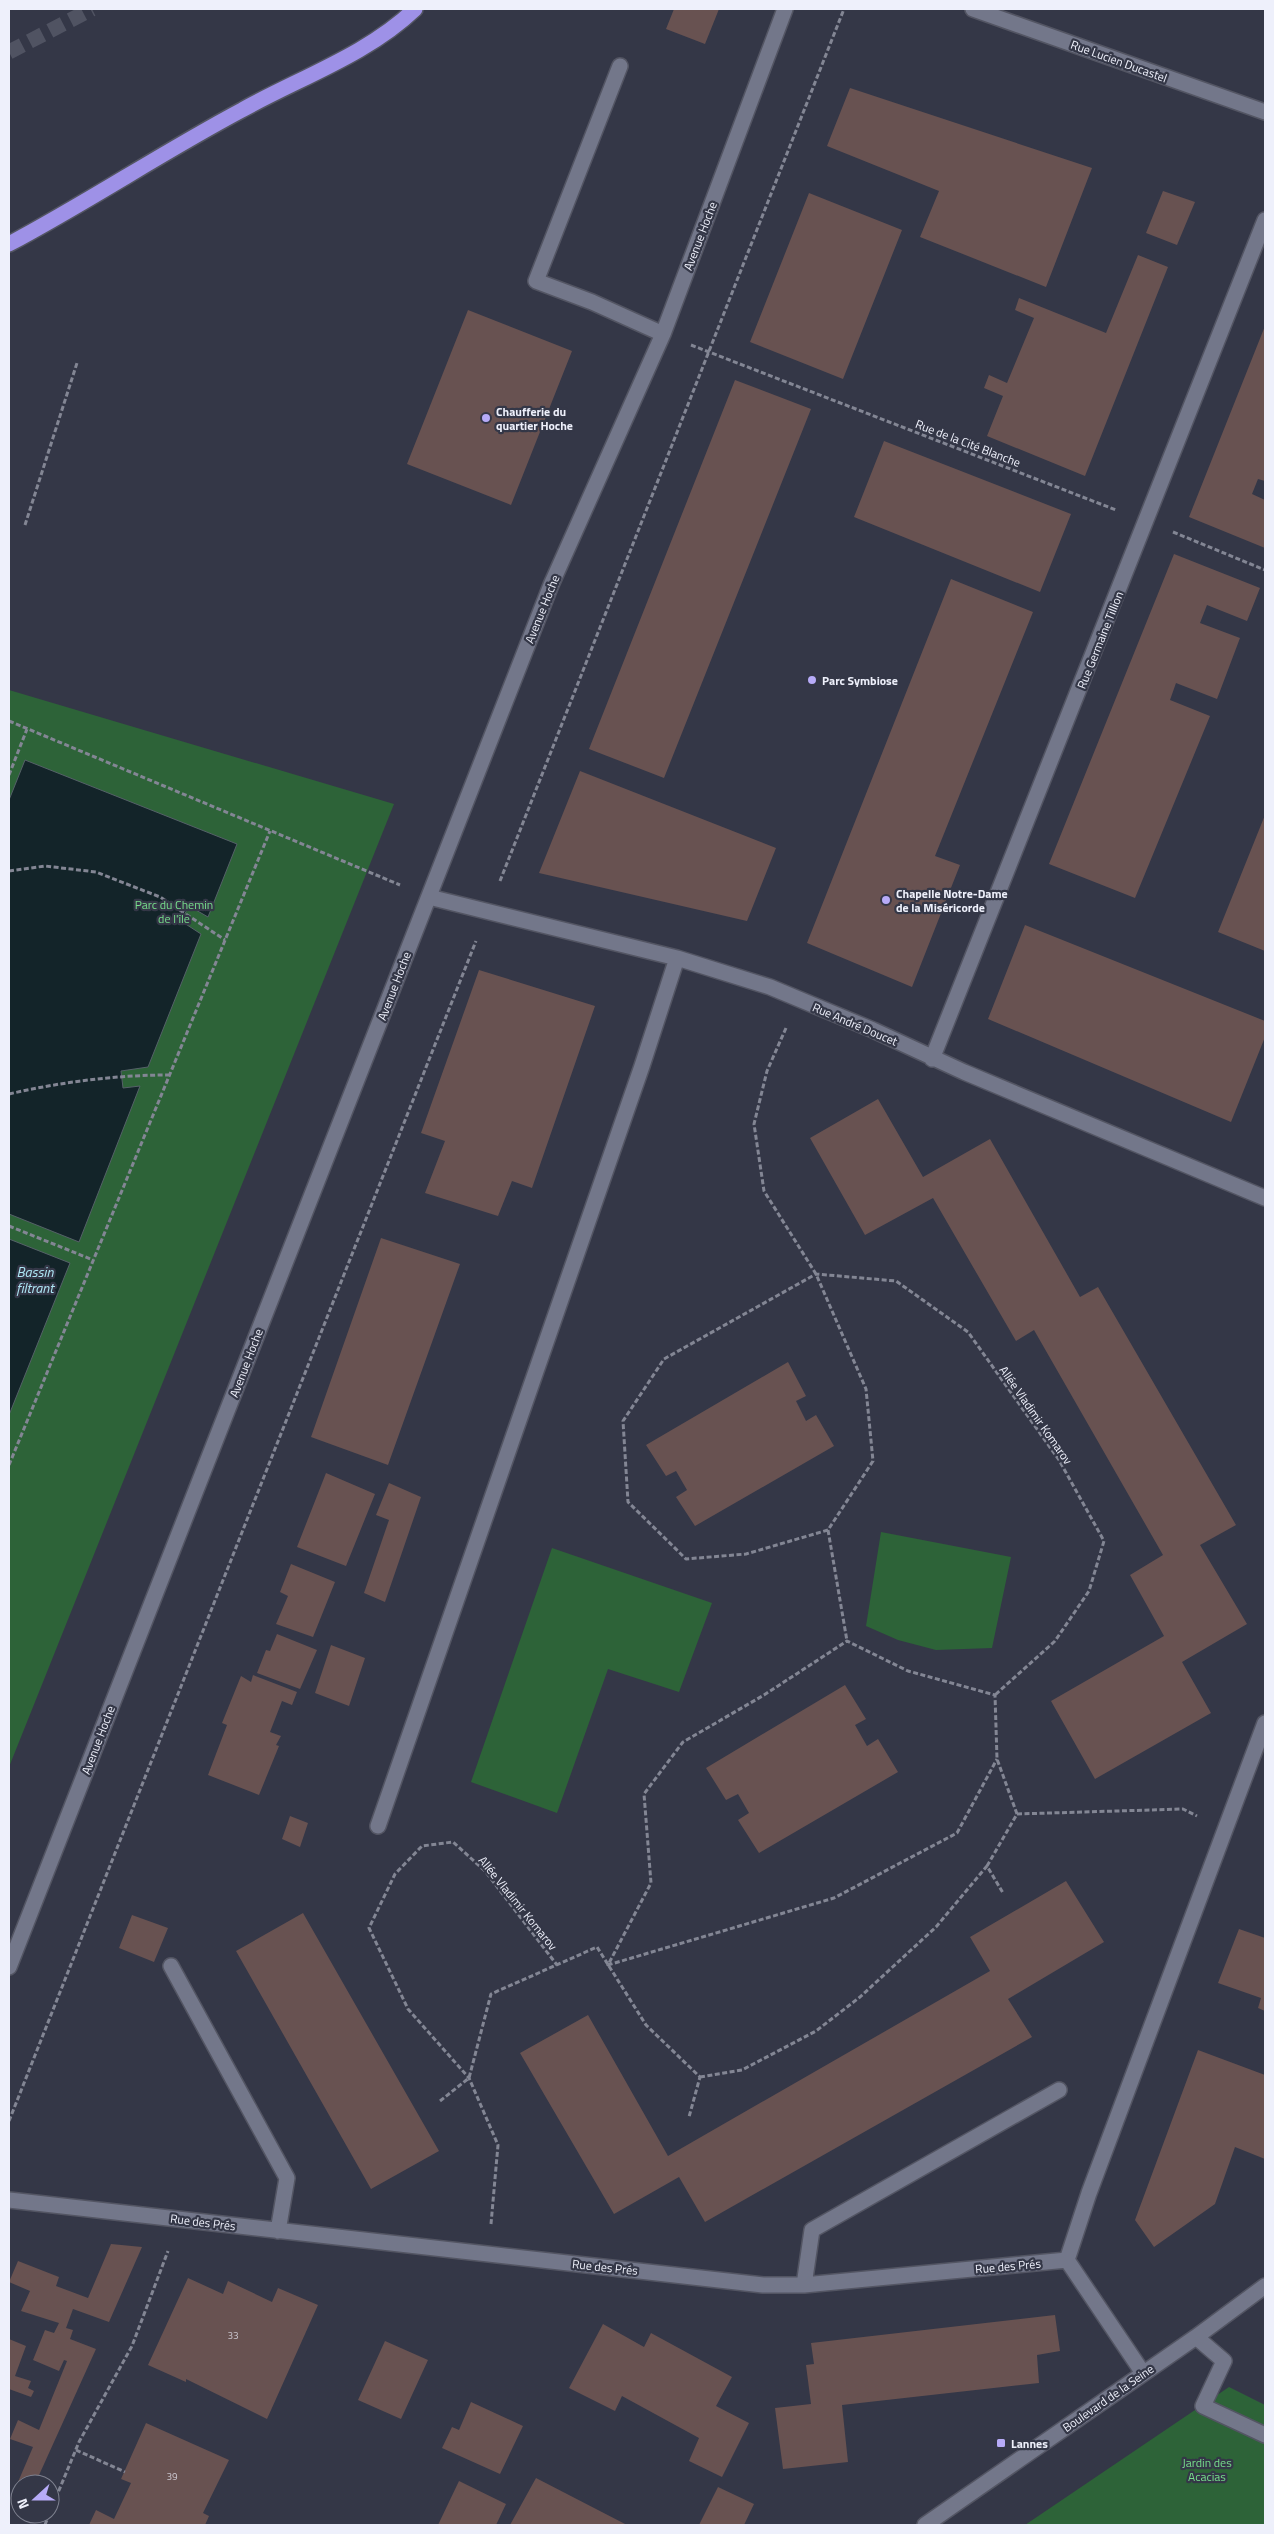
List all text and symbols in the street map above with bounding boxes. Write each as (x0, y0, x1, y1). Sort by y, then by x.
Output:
street label: Rue Lucien Ducastel (1068, 35, 1170, 87)
street label: Avenue Hoche (678, 199, 722, 273)
place label: Chaufferie du quartier Hoche (496, 402, 573, 435)
marker: Chaufferie du quartier Hoche (480, 412, 492, 424)
street label: Rue de la Cité Blanche (913, 414, 1023, 472)
street label: Avenue Hoche (520, 572, 564, 646)
street label: Rue Germaine Tillion (1072, 588, 1128, 692)
place label: Parc Symbiose (822, 671, 898, 690)
marker: Parc Symbiose (806, 674, 818, 686)
place label: Chapelle Notre-Dame de la Miséricorde (896, 884, 1008, 917)
marker: Chapelle Notre-Dame de la Miséricorde (880, 894, 892, 906)
park label: Parc du Chemin de l'île (135, 895, 213, 928)
street label: Avenue Hoche (372, 949, 416, 1023)
street label: Rue André Doucet (809, 997, 901, 1051)
water label: Bassin filtrant (16, 1261, 55, 1298)
street label: Avenue Hoche (224, 1326, 268, 1400)
street label: Allée Vladimir Komarov (995, 1362, 1077, 1468)
street label: Avenue Hoche (76, 1703, 120, 1777)
street label: Allée Vladimir Komarov (474, 1852, 562, 1955)
street label: Rue des Prés (169, 2209, 237, 2235)
street label: Rue des Prés (571, 2254, 639, 2280)
street label: Rue des Prés (974, 2254, 1042, 2278)
house number: 33 (227, 2328, 239, 2343)
street label: Boulevard de la Seine (1058, 2359, 1158, 2437)
place label: Lannes (1011, 2434, 1048, 2453)
marker: Lannes (995, 2437, 1007, 2449)
park label: Jardin des Acacias (1182, 2453, 1232, 2486)
house number: 39 (166, 2469, 178, 2484)
north arrow (10, 2474, 60, 2524)
text: N (11, 2496, 34, 2512)

